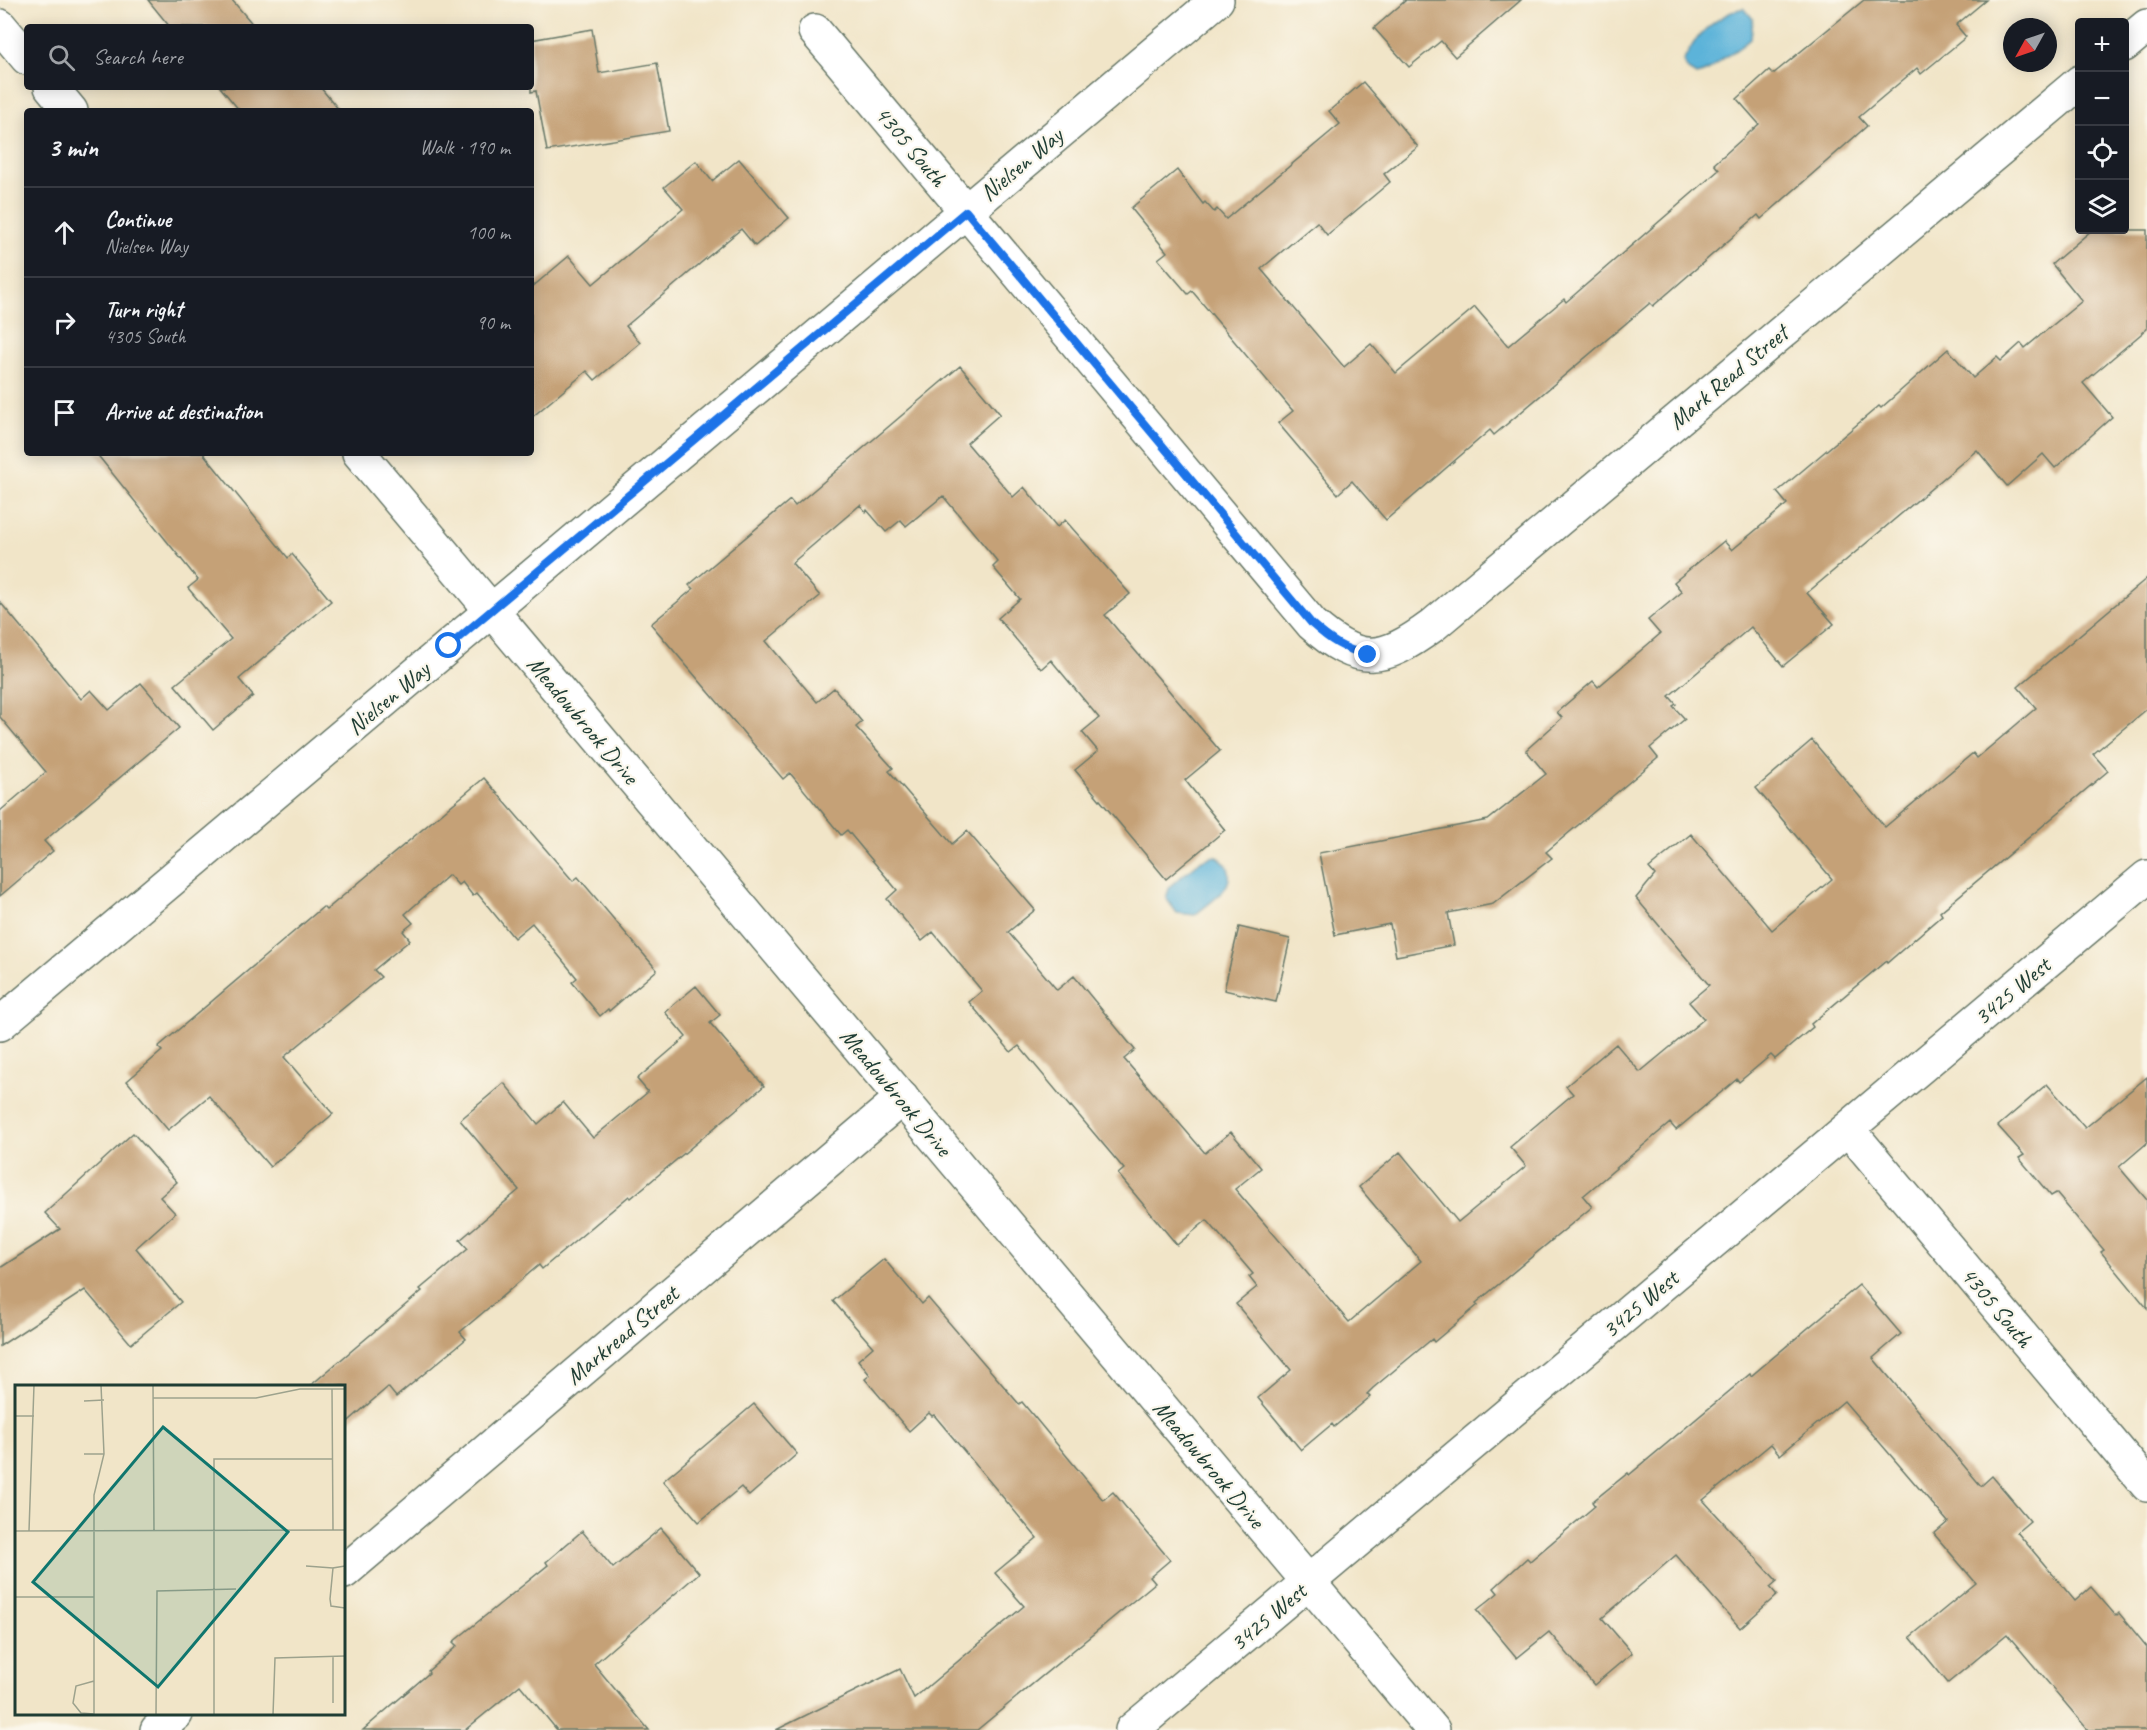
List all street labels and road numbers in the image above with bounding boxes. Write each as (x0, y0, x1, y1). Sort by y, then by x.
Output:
street label: 4305 South (868, 99, 954, 193)
street label: Nielsen Way (973, 119, 1070, 207)
street label: Mark Read Street (1662, 316, 1796, 436)
street label: Meadowbrook Drive (521, 650, 647, 792)
street label: Nielsen Way (340, 653, 437, 741)
street label: 3425 West (1968, 949, 2058, 1032)
street label: Meadowbrook Drive (834, 1022, 960, 1164)
street label: 4305 South (1954, 1260, 2040, 1354)
street label: 3425 West (1596, 1262, 1686, 1345)
street label: Markread Street (559, 1278, 686, 1391)
street label: Meadowbrook Drive (1147, 1394, 1273, 1536)
street label: 3425 West (1224, 1575, 1314, 1658)

